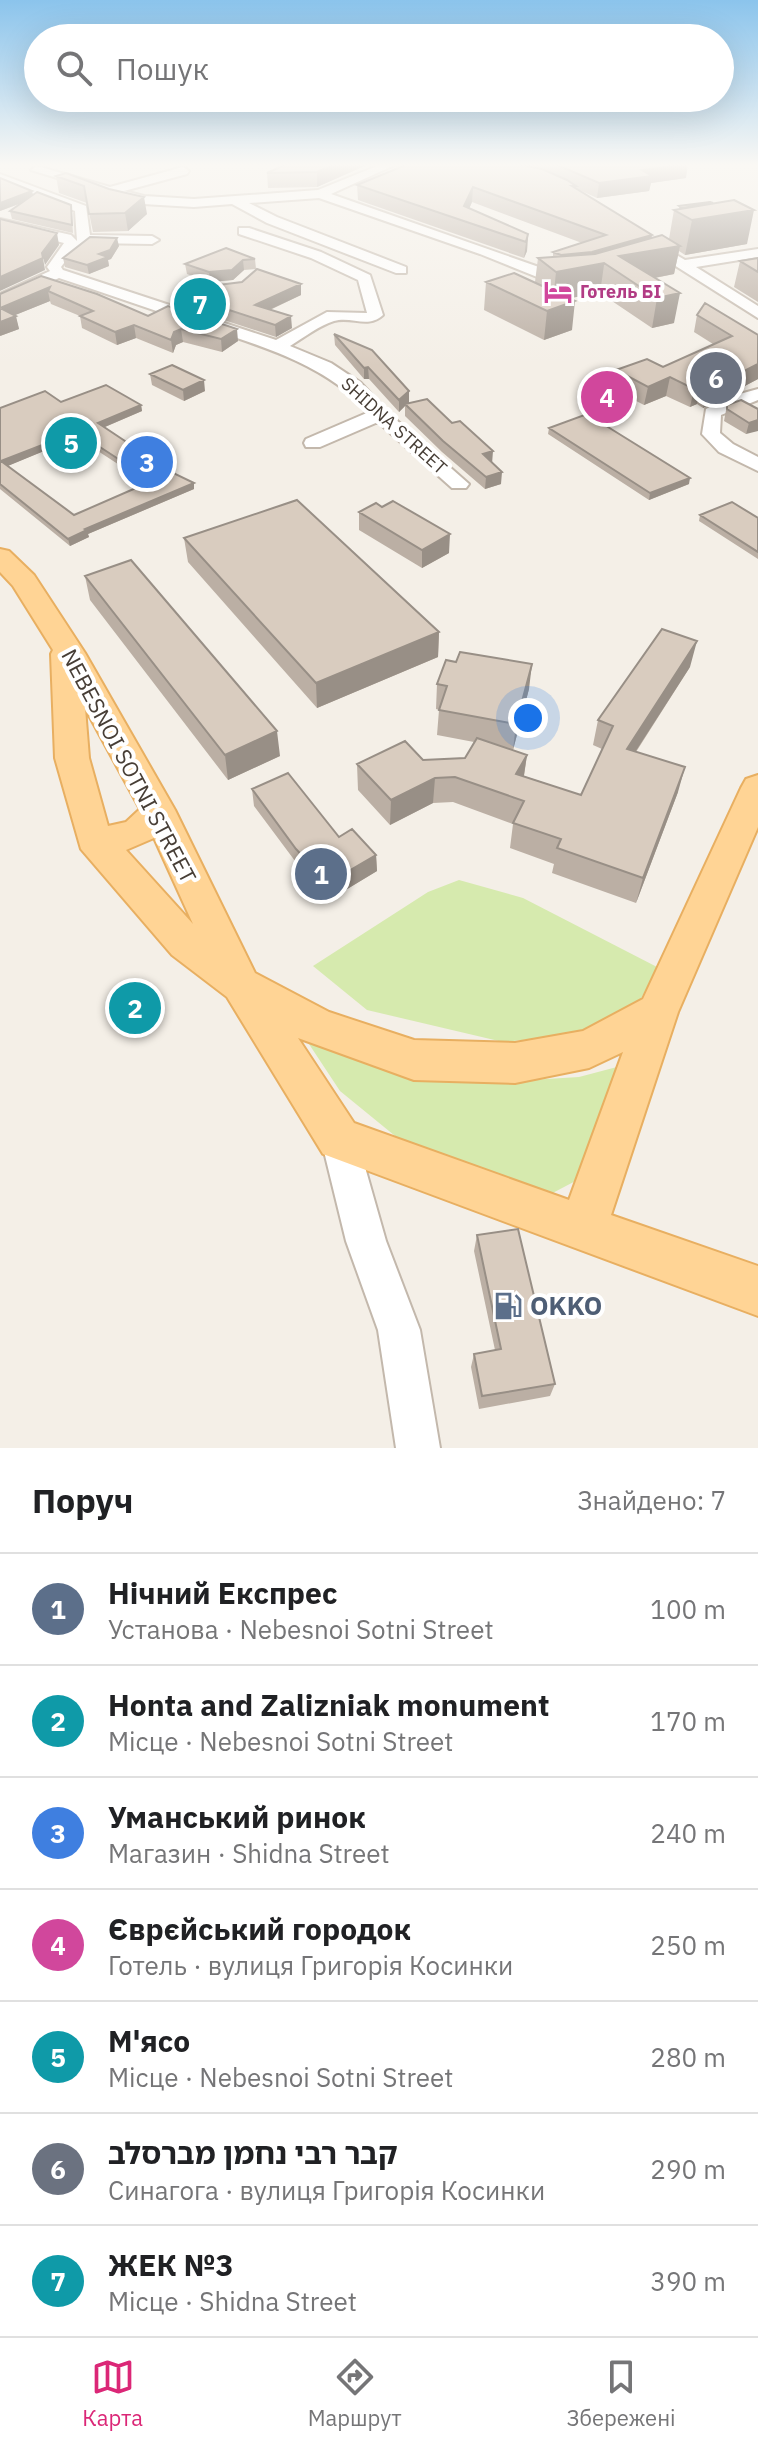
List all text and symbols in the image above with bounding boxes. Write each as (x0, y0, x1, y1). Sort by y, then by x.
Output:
search box (24, 24, 734, 112)
icon: search (52, 46, 96, 90)
text: Пошук (116, 49, 209, 88)
pin: 7 (174, 274, 226, 334)
hotel icon: Готель БІ (543, 277, 573, 307)
place label: Готель БІ (580, 280, 661, 303)
pin: 6 (690, 348, 742, 408)
pin: 4 (581, 367, 633, 427)
street label: SHIDNA STREET (337, 372, 452, 479)
pin: 5 (45, 413, 97, 473)
pin: 3 (121, 432, 173, 492)
street label: NEBESNOI SOTNI STREET (55, 644, 204, 888)
your location (508, 698, 548, 738)
pin: 1 (295, 844, 347, 904)
pin: 2 (109, 978, 161, 1038)
place label: OKKO (530, 1288, 602, 1322)
fuel station icon: OKKO (493, 1291, 523, 1321)
text: Поруч (32, 1478, 133, 1522)
text: Знайдено: 7 (577, 1483, 726, 1517)
text: Нічний Експрес (108, 1573, 337, 1612)
text: 1 (50, 1592, 66, 1626)
text: 100 m (650, 1592, 726, 1626)
text: Установа · Nebesnoi Sotni Street (108, 1612, 494, 1646)
text: Honta and Zalizniak monument (108, 1685, 549, 1724)
text: 2 (50, 1704, 66, 1738)
text: 170 m (650, 1704, 726, 1738)
text: Місце · Nebesnoi Sotni Street (108, 1724, 453, 1758)
text: Уманський ринок (108, 1797, 366, 1836)
text: 3 (50, 1816, 66, 1850)
text: 240 m (650, 1816, 726, 1850)
text: Магазин · Shidna Street (108, 1836, 390, 1870)
text: Єврєйський городок (108, 1909, 411, 1948)
text: 4 (50, 1928, 66, 1962)
text: 250 m (650, 1928, 726, 1962)
text: Готель · вулиця Григорія Косинки (108, 1948, 513, 1982)
text: М'ясо (108, 2021, 190, 2060)
text: 5 (50, 2040, 66, 2074)
text: 280 m (650, 2040, 726, 2074)
text: Місце · Nebesnoi Sotni Street (108, 2060, 453, 2094)
text: קבר רבי נחמן מברסלב (108, 2133, 398, 2172)
text: 6 (50, 2152, 66, 2186)
text: 290 m (650, 2152, 726, 2186)
text: Синагога · вулиця Григорія Косинки (108, 2173, 545, 2207)
text: ЖЕК №3 (108, 2245, 234, 2284)
text: 7 (50, 2264, 66, 2298)
text: 390 m (650, 2264, 726, 2298)
text: Місце · Shidna Street (108, 2284, 357, 2318)
tab: Карта (82, 2355, 143, 2432)
tab: Маршрут (308, 2355, 402, 2432)
tab: Збережені (566, 2355, 676, 2432)

